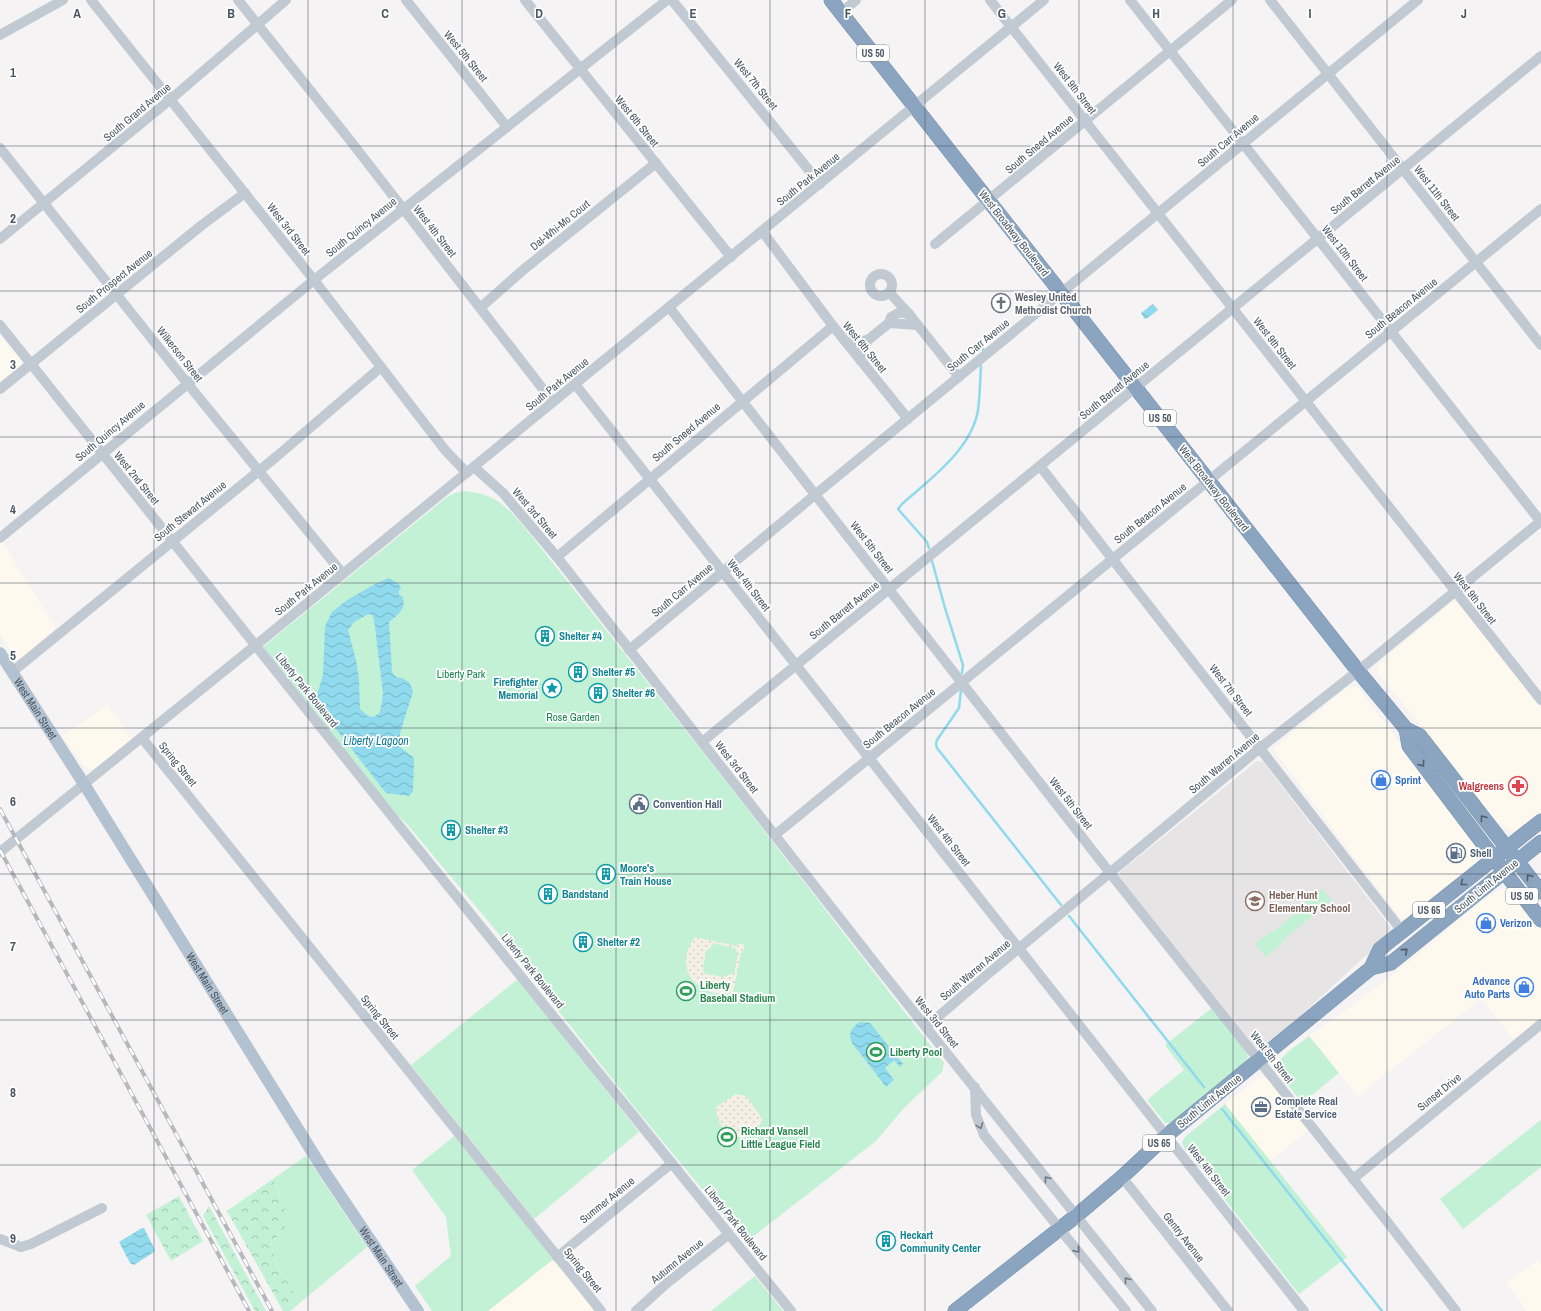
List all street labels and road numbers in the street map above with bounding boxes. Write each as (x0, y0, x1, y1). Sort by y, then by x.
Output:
street label: West 5th Street (441, 27, 491, 85)
road number: US 50 (857, 45, 889, 61)
street label: West 7th Street (731, 55, 781, 113)
street label: West 9th Street (1050, 59, 1100, 117)
street label: South Grand Avenue (100, 80, 174, 144)
street label: West 6th Street (612, 92, 662, 150)
street label: South Carr Avenue (1194, 110, 1262, 170)
street label: South Sneed Avenue (1002, 111, 1076, 177)
street label: South Park Avenue (774, 149, 842, 209)
street label: South Barrett Avenue (1327, 153, 1403, 217)
street label: West 11th Street (1411, 163, 1463, 224)
street label: West Broadway Boulevard (976, 187, 1052, 279)
street label: South Quincy Avenue (323, 194, 399, 260)
street label: Dal-Whi-Mo Court (527, 196, 593, 253)
street label: West 3rd Street (264, 200, 314, 258)
street label: West 4th Street (410, 202, 460, 260)
street label: West 10th Street (1319, 222, 1371, 284)
street label: South Prospect Avenue (73, 246, 155, 316)
street label: South Beacon Avenue (1362, 275, 1440, 341)
street label: West 9th Street (1250, 314, 1300, 372)
street label: South Carr Avenue (944, 316, 1012, 374)
street label: West 6th Street (840, 318, 890, 376)
street label: Wilkerson Street (154, 323, 206, 385)
street label: South Park Avenue (523, 354, 591, 414)
street label: South Barrett Avenue (1076, 358, 1152, 422)
street label: South Quincy Avenue (72, 398, 148, 464)
street label: South Sneed Avenue (649, 399, 723, 465)
road number: US 50 (1144, 410, 1176, 426)
street label: West Broadway Boulevard (1176, 442, 1252, 534)
street label: West 2nd Street (111, 449, 163, 508)
street label: South Stewart Avenue (151, 478, 229, 544)
street label: South Beacon Avenue (1111, 480, 1189, 546)
street label: West 3rd Street (510, 485, 561, 542)
street label: West 5th Street (847, 518, 897, 576)
street label: West 4th Street (724, 556, 774, 614)
street label: South Park Avenue (272, 559, 340, 619)
street label: South Carr Avenue (648, 560, 716, 620)
street label: West 9th Street (1450, 569, 1500, 627)
street label: South Barrett Avenue (806, 578, 882, 642)
street label: Liberty Park Boulevard (273, 650, 341, 730)
street label: West 7th Street (1206, 661, 1256, 719)
street label: West Main Street (11, 675, 61, 742)
street label: South Beacon Avenue (860, 685, 938, 751)
street label: South Warren Avenue (1186, 729, 1262, 797)
street label: West 3rd Street (712, 738, 762, 796)
street label: Spring Street (156, 739, 200, 789)
street label: West 5th Street (1046, 774, 1096, 832)
street label: West 4th Street (924, 811, 974, 869)
street label: South Limit Avenue (1451, 856, 1521, 916)
road number: US 50 (1506, 888, 1538, 904)
road number: US 65 (1413, 902, 1445, 918)
street label: Liberty Park Boulevard (499, 931, 567, 1011)
street label: South Warren Avenue (937, 936, 1013, 1004)
street label: West Main Street (183, 950, 232, 1017)
street label: Spring Street (358, 992, 402, 1042)
street label: West 3rd Street (912, 993, 962, 1051)
street label: West 5th Street (1247, 1028, 1297, 1086)
street label: Sunset Drive (1414, 1070, 1464, 1114)
street label: South Limit Avenue (1174, 1071, 1244, 1131)
road number: US 65 (1143, 1135, 1175, 1151)
street label: West 4th Street (1184, 1141, 1234, 1199)
street label: Summer Avenue (577, 1174, 637, 1226)
street label: Liberty Park Boulevard (702, 1183, 770, 1263)
street label: Gentry Avenue (1160, 1209, 1208, 1265)
street label: West Main Street (356, 1224, 407, 1290)
street label: Autumn Avenue (647, 1236, 706, 1287)
street label: Spring Street (561, 1245, 605, 1295)

